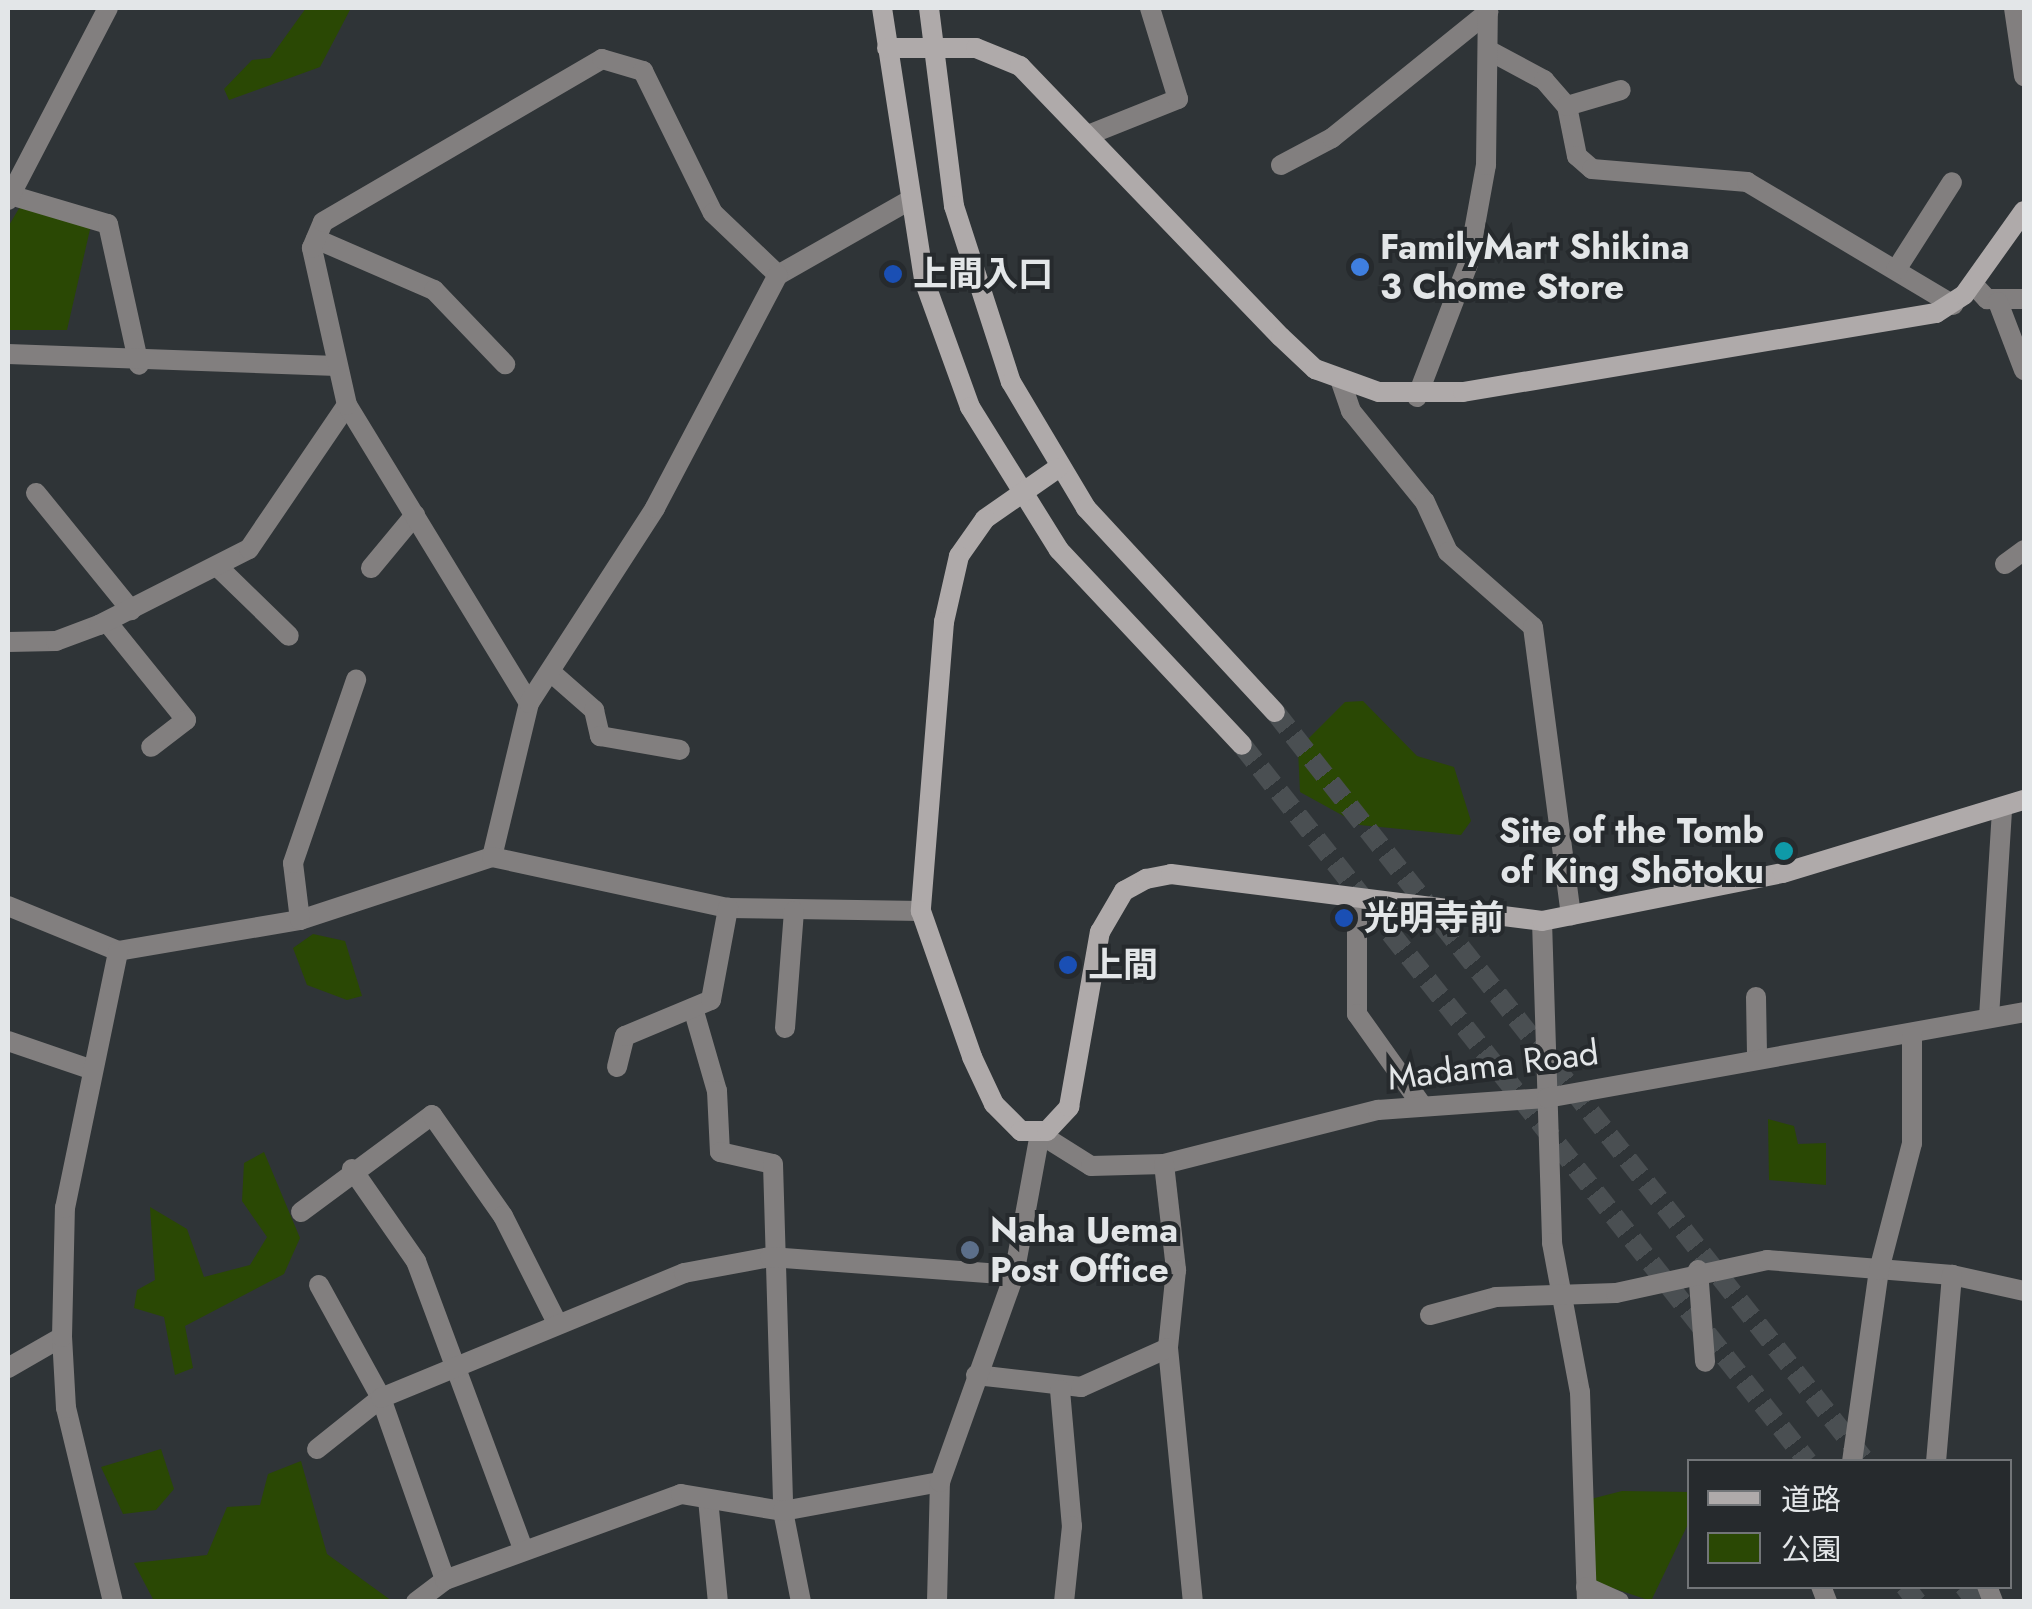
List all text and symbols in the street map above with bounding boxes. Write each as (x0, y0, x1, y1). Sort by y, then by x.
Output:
place label: FamilyMart Shikina 3 Chome Store (1380, 226, 1690, 308)
place label: 上間入口 (913, 253, 1053, 295)
marker: FamilyMart Shikina 3 Chome Store (1349, 256, 1371, 278)
marker: 上間入口 (882, 263, 904, 285)
place label: Site of the Tomb of King Shōtoku (1499, 810, 1764, 892)
marker: Site of the Tomb of King Shōtoku (1773, 840, 1795, 862)
place label: 光明寺前 (1364, 897, 1504, 939)
marker: 光明寺前 (1333, 907, 1355, 929)
place label: 上間 (1088, 944, 1158, 986)
marker: 上間 (1057, 954, 1079, 976)
street label: Madama Road (1385, 1031, 1601, 1099)
place label: Naha Uema Post Office (990, 1209, 1178, 1291)
marker: Naha Uema Post Office (959, 1239, 981, 1261)
legend (1687, 1459, 2012, 1589)
text: 道路 (1781, 1478, 1841, 1521)
text: 公園 (1781, 1528, 1841, 1571)

